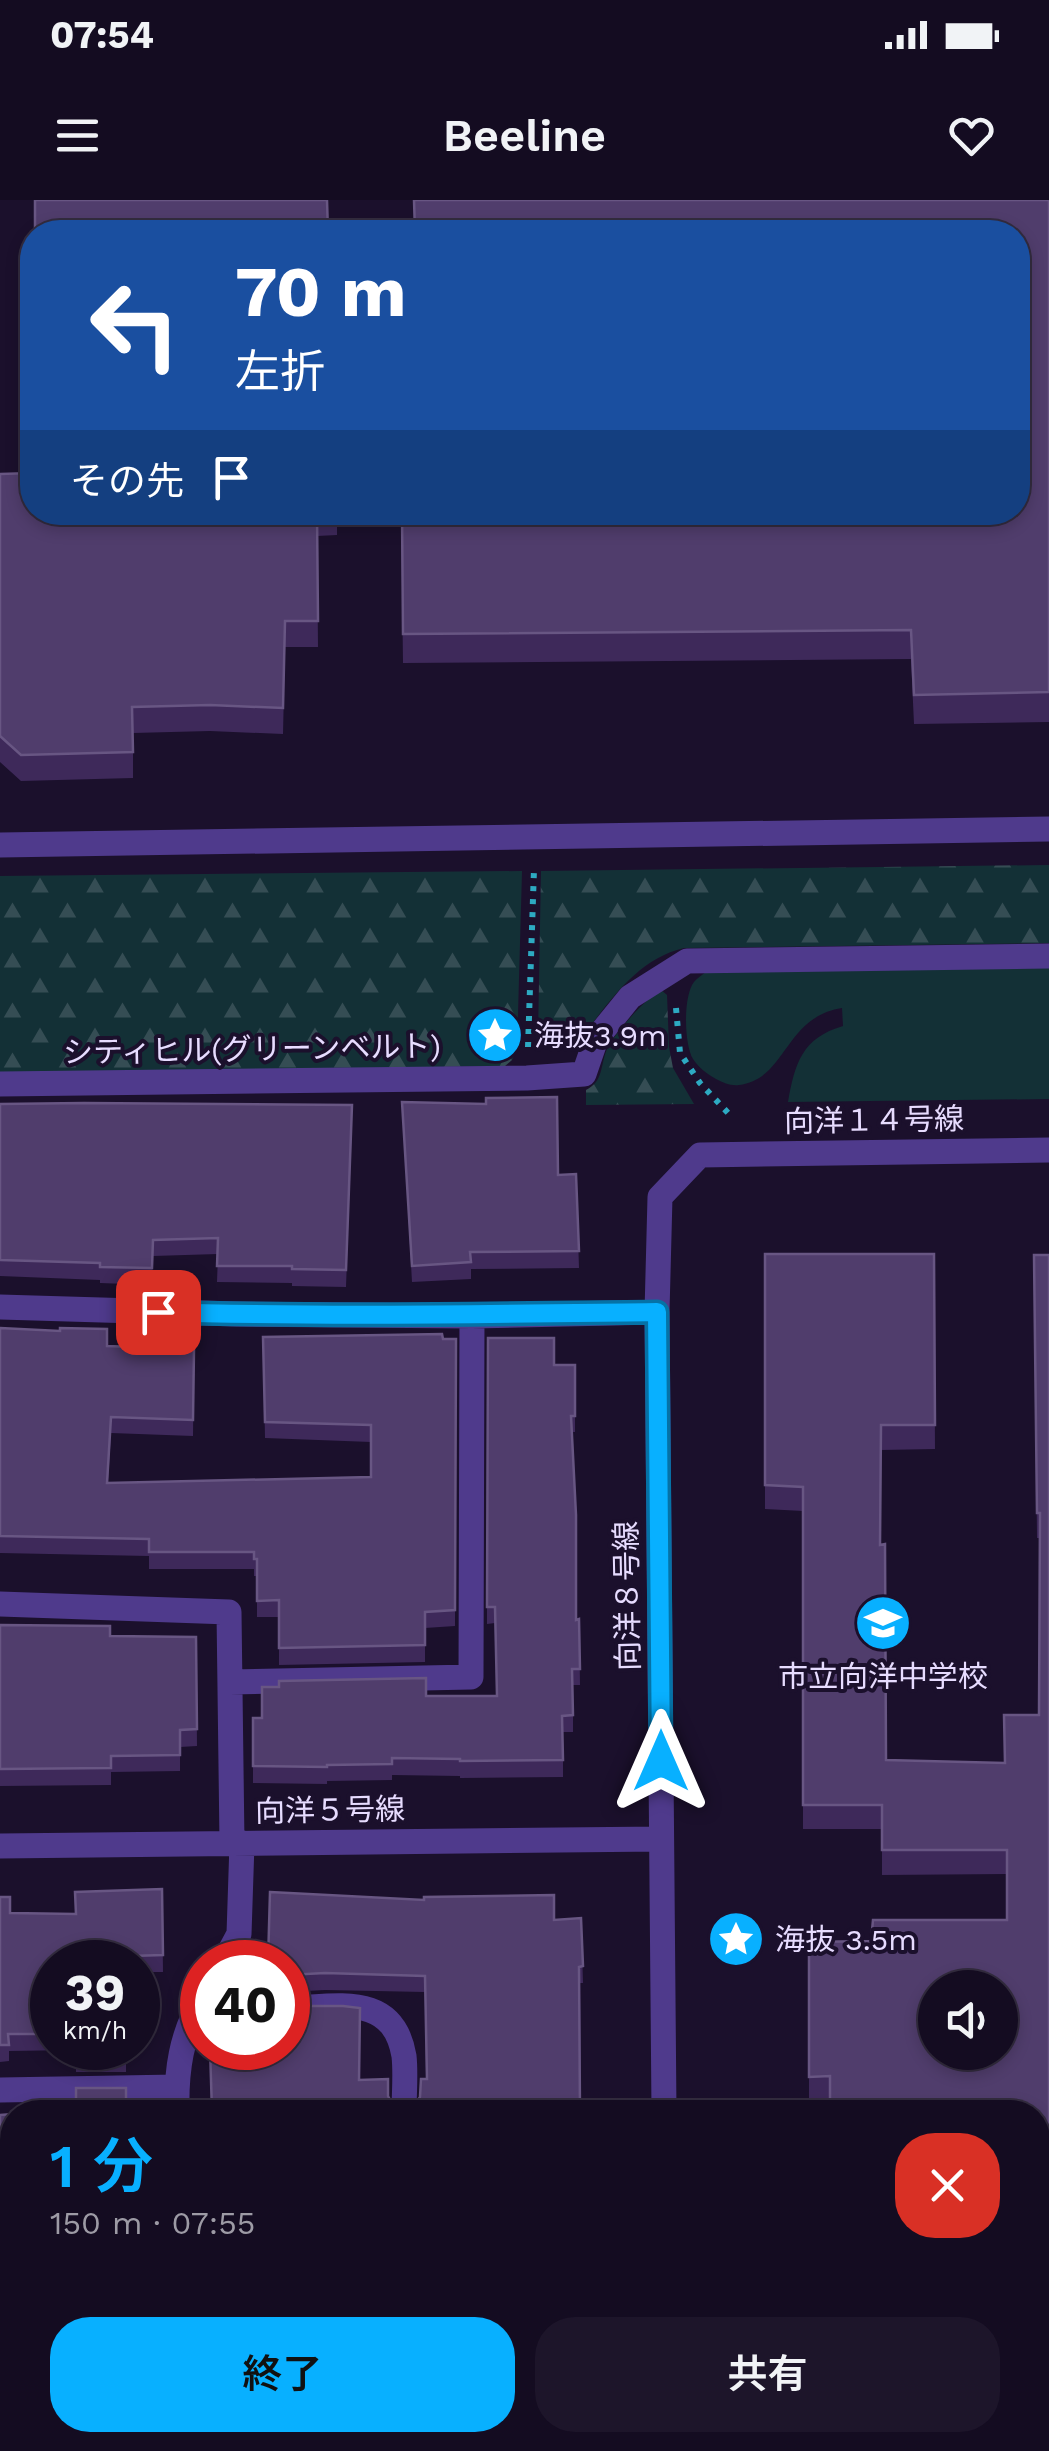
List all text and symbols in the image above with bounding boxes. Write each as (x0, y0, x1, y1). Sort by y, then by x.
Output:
text: 07:54 (50, 13, 154, 57)
icon: menu (50, 108, 105, 163)
icon: heart (944, 108, 999, 163)
text: Beeline (443, 109, 606, 162)
text: 70 m (235, 251, 407, 333)
icon: left (70, 260, 200, 390)
text: 左折 (235, 345, 325, 398)
icon: arrive (204, 450, 259, 505)
text: その先 (70, 459, 184, 503)
place icon: 海抜3.9m (465, 1005, 525, 1065)
place label: 海抜3.9m (534, 1018, 667, 1053)
street label: シティヒル(グリーンベルト) (63, 1028, 441, 1070)
street label: 向洋１４号線 (784, 1101, 964, 1139)
pin (116, 1270, 201, 1355)
icon: arrive (131, 1285, 186, 1340)
street label: 向洋８号線 (608, 1521, 646, 1671)
school or university icon: 市立向洋中学校 (853, 1593, 913, 1653)
place label: 市立向洋中学校 (778, 1659, 988, 1694)
position arrow (609, 1709, 713, 1813)
street label: 向洋５号線 (255, 1791, 405, 1829)
place icon: 海抜 3.5m (706, 1909, 766, 1969)
place label: 海抜 3.5m (775, 1922, 917, 1957)
speed limit sign: 40 (180, 1940, 310, 2070)
text: 39 (65, 1963, 125, 2022)
map controls (918, 1970, 1018, 2070)
button: sound (918, 1970, 1018, 2070)
text: km/h (63, 2016, 127, 2045)
text: 1 分 (50, 2131, 153, 2202)
button: close (895, 2133, 1000, 2238)
text: 150 m · 07:55 (50, 2204, 255, 2242)
button: 終了 (50, 2317, 515, 2432)
button: 共有 (535, 2317, 1000, 2432)

